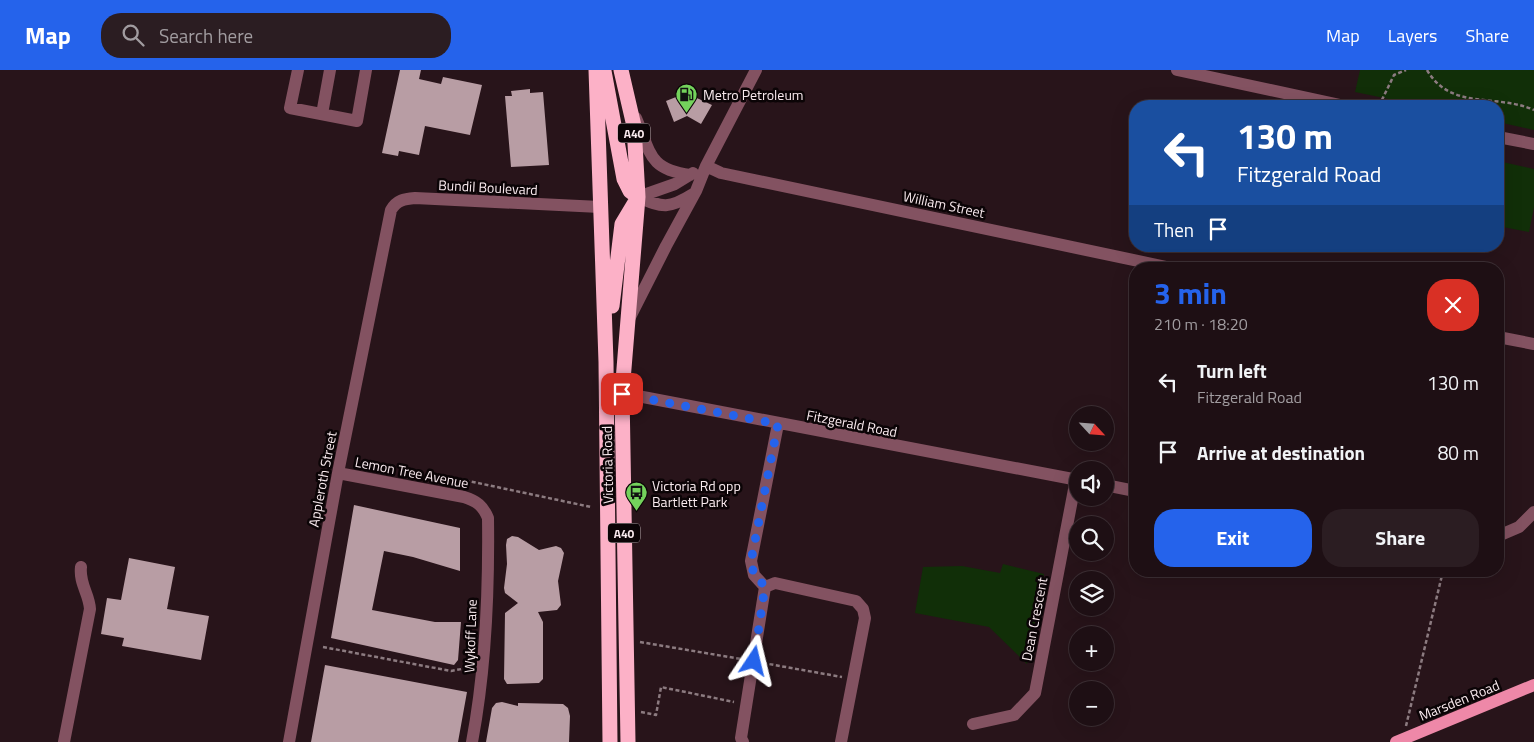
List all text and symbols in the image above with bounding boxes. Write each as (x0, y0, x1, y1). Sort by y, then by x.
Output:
search box (101, 13, 451, 58)
text: Map (25, 17, 71, 53)
icon: search (119, 21, 147, 49)
text: Search here (159, 21, 253, 50)
text: Map (1326, 22, 1360, 49)
text: Layers (1388, 22, 1437, 49)
text: Share (1465, 22, 1509, 49)
fuel station icon: Metro Petroleum (675, 82, 699, 113)
place label: Metro Petroleum (703, 84, 804, 105)
text: 130 m (1237, 109, 1333, 163)
icon: left (1154, 120, 1219, 185)
road number: A40 (618, 124, 650, 142)
text: Fitzgerald Road (1237, 157, 1381, 191)
street label: Bundil Boulevard (438, 174, 538, 200)
street label: William Street (901, 185, 987, 223)
text: Then (1154, 215, 1194, 244)
icon: arrive (1204, 215, 1232, 243)
text: 3 min (1154, 270, 1227, 316)
button: close (1427, 279, 1479, 331)
text: 210 m · 18:20 (1154, 312, 1248, 336)
text: Turn left (1197, 356, 1267, 385)
icon: left (1154, 368, 1182, 396)
text: 130 m (1427, 368, 1479, 397)
pin (601, 373, 643, 415)
icon: arrive (608, 380, 636, 408)
text: Fitzgerald Road (1197, 385, 1302, 409)
street label: Fitzgerald Road (805, 404, 899, 442)
north arrow (1069, 406, 1114, 451)
map controls (1069, 406, 1114, 726)
street label: Victoria Road (596, 426, 618, 504)
street label: Appleroth Street (302, 429, 342, 529)
icon: arrive (1154, 438, 1182, 466)
text: Arrive at destination (1197, 438, 1365, 467)
text: 80 m (1438, 438, 1479, 467)
street label: Lemon Tree Avenue (353, 451, 471, 493)
button: sound (1069, 461, 1114, 506)
place label: Victoria Rd opp Bartlett Park (652, 475, 741, 512)
bus stop icon: Victoria Rd opp Bartlett Park (624, 481, 648, 512)
button: Exit (1154, 509, 1312, 567)
button: Share (1322, 509, 1479, 567)
button: search (1069, 516, 1114, 561)
road number: A40 (608, 523, 640, 542)
button: layers (1069, 571, 1114, 616)
street label: Dean Crescent (1016, 575, 1052, 663)
street label: Wykoff Lane (458, 599, 482, 673)
button: + (1069, 626, 1114, 671)
position arrow (727, 634, 779, 686)
street label: Marsden Road (1415, 674, 1503, 726)
button: − (1069, 681, 1114, 726)

